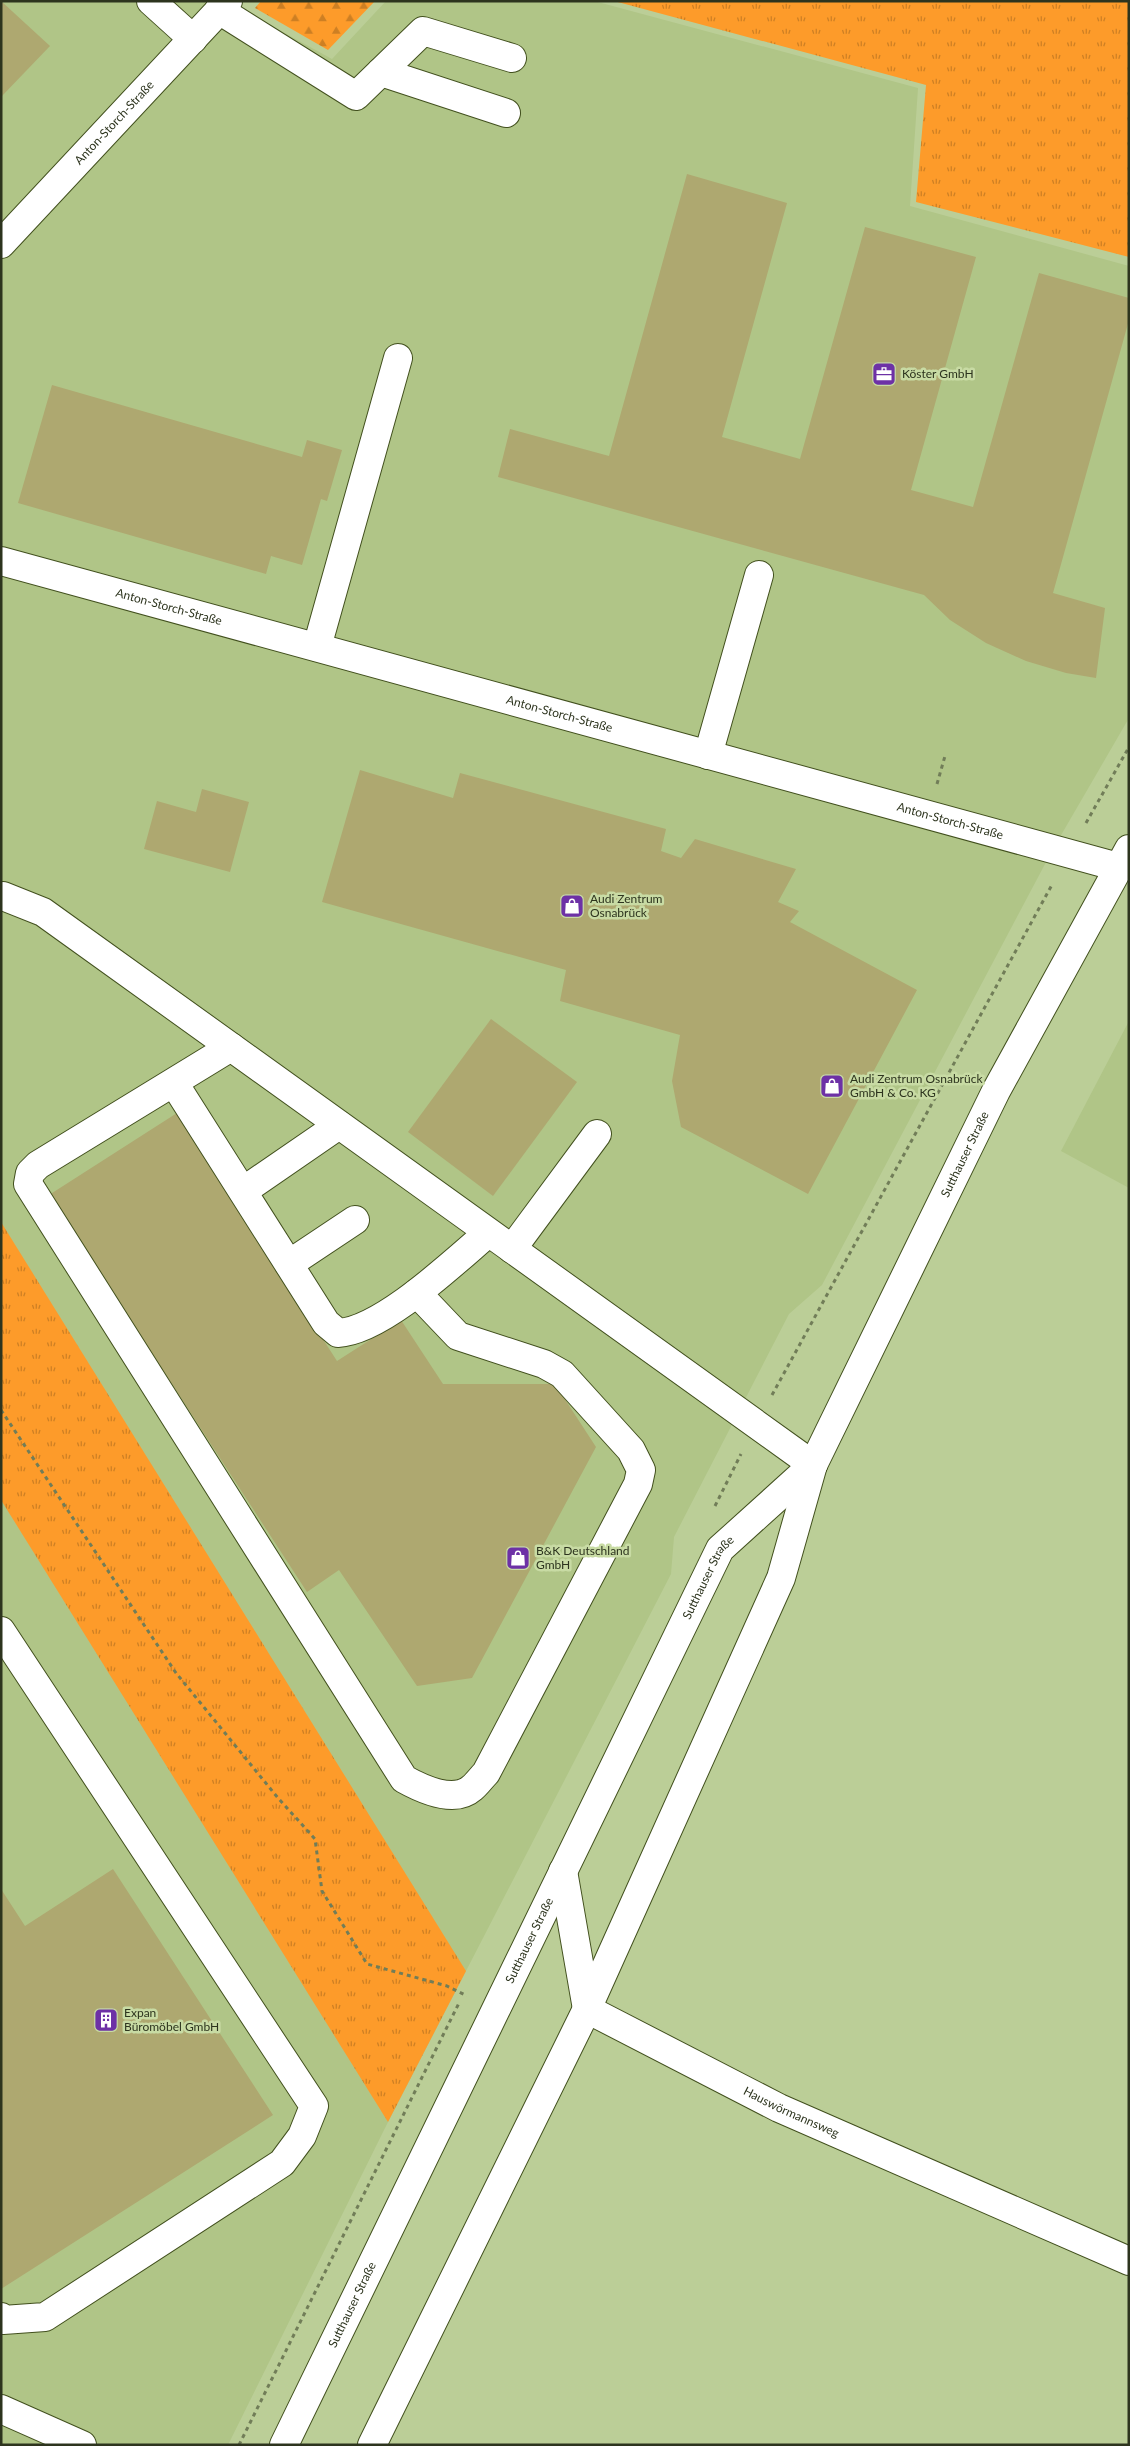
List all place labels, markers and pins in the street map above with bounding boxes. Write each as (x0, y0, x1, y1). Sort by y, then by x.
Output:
office icon: Köster GmbH (871, 361, 897, 387)
place label: Köster GmbH (902, 366, 974, 381)
place label: Audi Zentrum Osnabrück (590, 891, 663, 920)
shop icon: Audi Zentrum Osnabrück (559, 893, 585, 919)
place label: Audi Zentrum Osnabrück GmbH & Co. KG (850, 1071, 983, 1100)
shop icon: Audi Zentrum Osnabrück GmbH & Co. KG (819, 1073, 845, 1099)
place label: B&K Deutschland GmbH (536, 1543, 630, 1572)
shop icon: B&K Deutschland GmbH (505, 1545, 531, 1571)
place label: Expan Büromöbel GmbH (124, 2005, 219, 2034)
building icon: Expan Büromöbel GmbH (93, 2007, 119, 2033)

